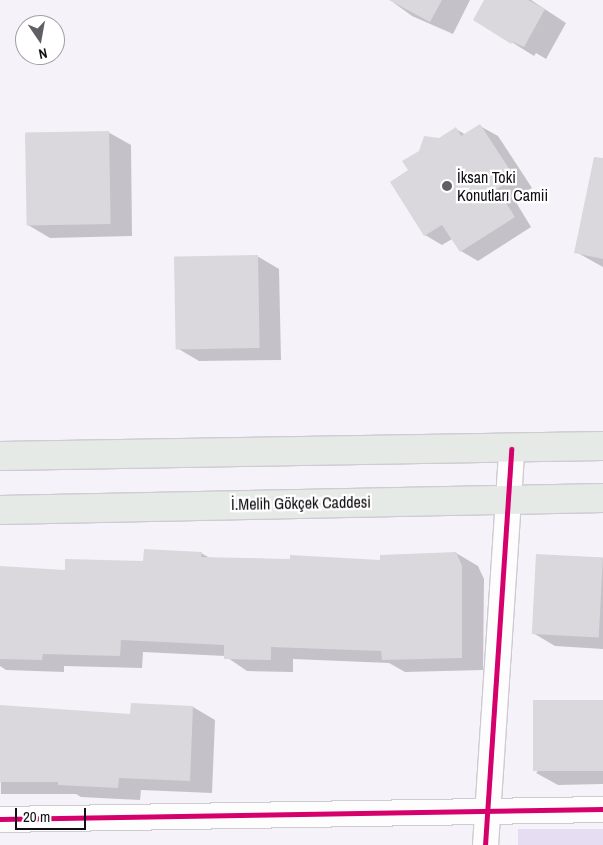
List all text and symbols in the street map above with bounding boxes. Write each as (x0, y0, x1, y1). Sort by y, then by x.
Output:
north arrow (15, 15, 65, 65)
text: N (37, 44, 49, 63)
place label: İksan Toki Konutları Camii (457, 167, 548, 205)
marker: İksan Toki Konutları Camii (441, 180, 453, 192)
street label: İ.Melih Gökçek Caddesi (231, 492, 371, 514)
scale bar (18, 798, 89, 830)
text: 20 m (23, 806, 50, 827)

